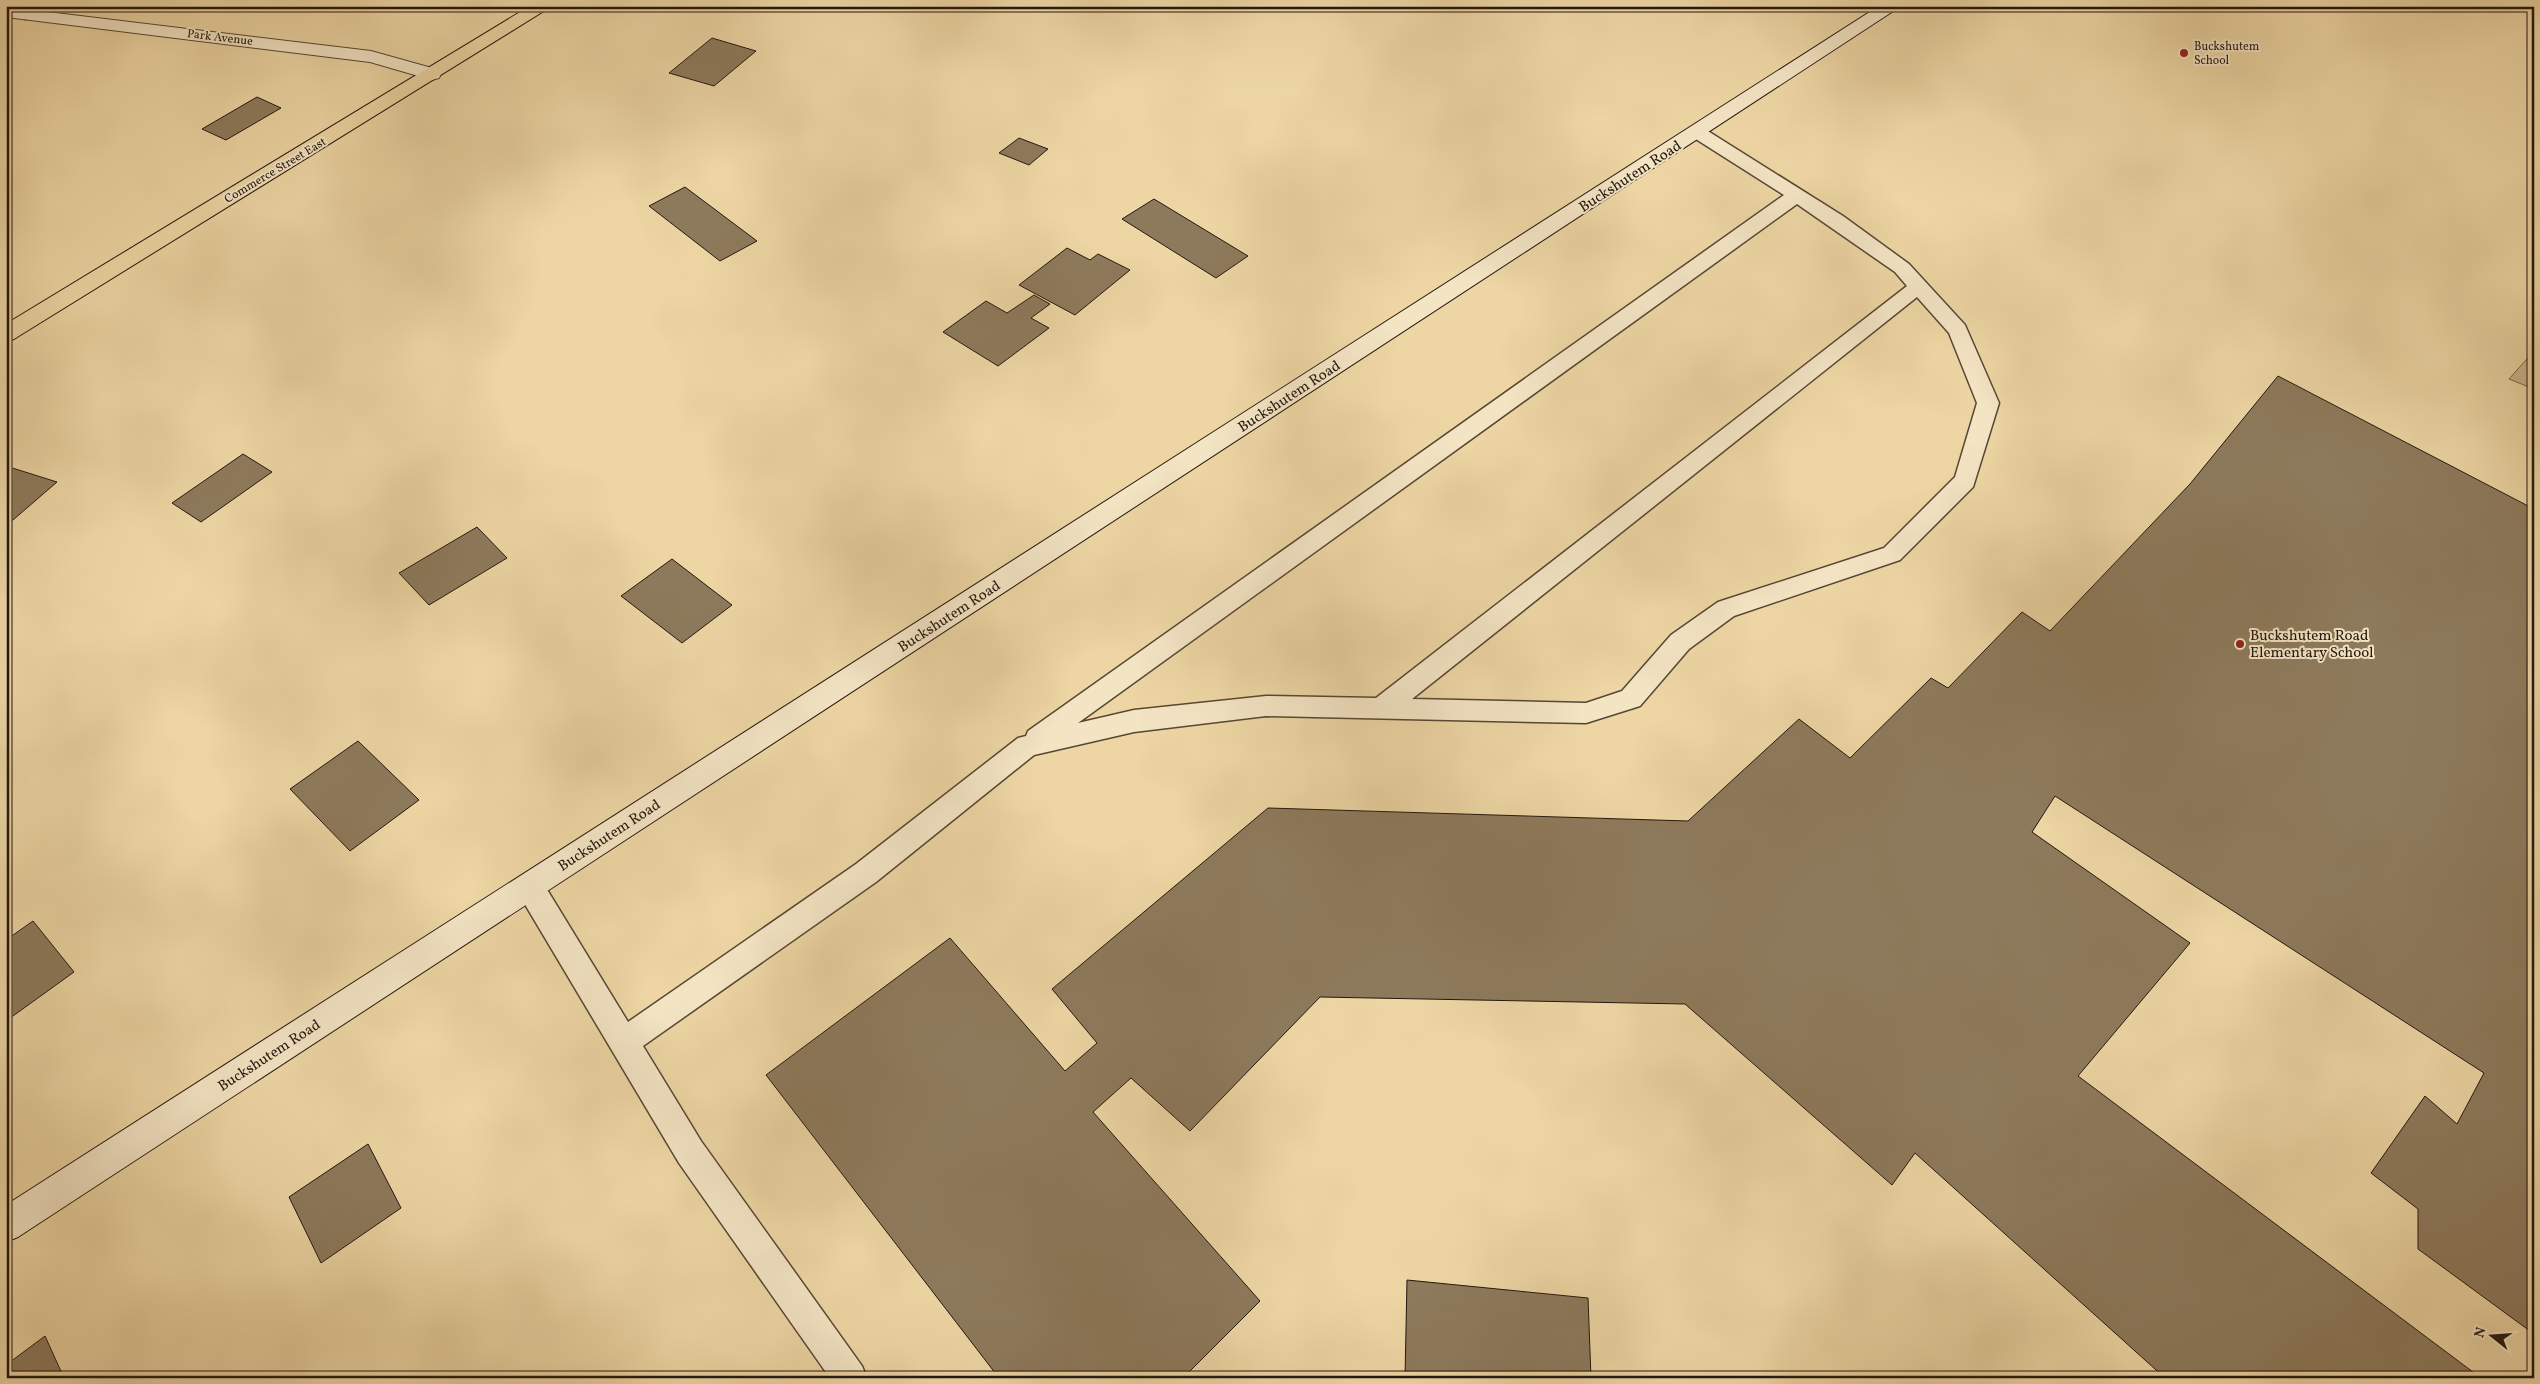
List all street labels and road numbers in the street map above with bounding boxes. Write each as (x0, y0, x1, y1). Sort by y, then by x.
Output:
street label: Park Avenue (186, 26, 254, 50)
street label: Commerce Street East (222, 134, 329, 208)
street label: Buckshutem Road (1575, 136, 1686, 218)
street label: Buckshutem Road (1234, 356, 1345, 438)
street label: Buckshutem Road (894, 576, 1005, 658)
street label: Buckshutem Road (554, 795, 665, 877)
street label: Buckshutem Road (214, 1015, 325, 1097)

